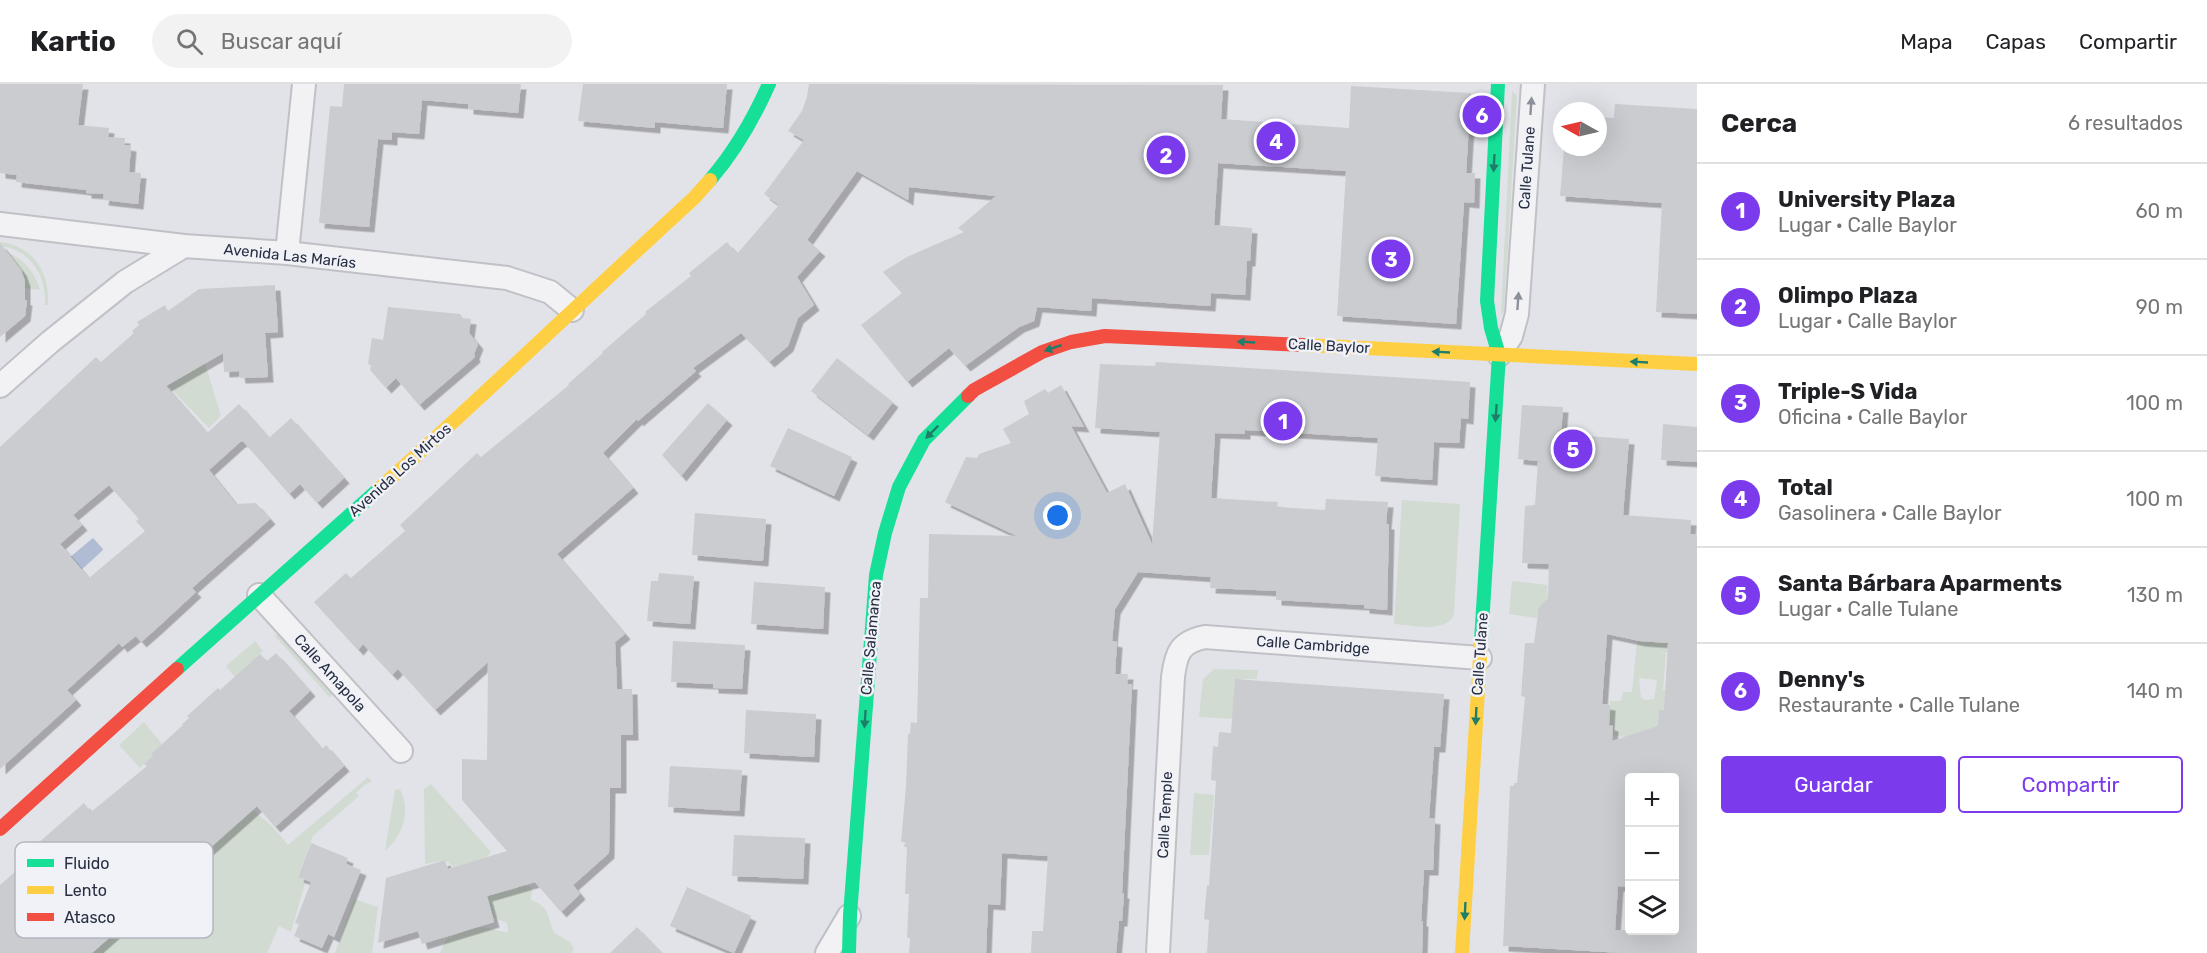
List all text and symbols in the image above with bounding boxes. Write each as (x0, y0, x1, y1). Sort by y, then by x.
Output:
search box (152, 14, 572, 68)
text: Kartio (30, 25, 116, 58)
icon: search (173, 25, 206, 58)
text: Buscar aquí (221, 28, 341, 55)
text: Mapa (1900, 29, 1953, 54)
text: Capas (1986, 29, 2046, 54)
text: Compartir (2079, 29, 2177, 54)
pin: 6 (1462, 93, 1502, 138)
one-way arrow (1527, 97, 1536, 116)
north arrow (1553, 102, 1607, 156)
text: Cerca (1721, 108, 1797, 139)
text: 6 resultados (2068, 111, 2183, 135)
pin: 4 (1256, 118, 1296, 164)
street label: Calle Tulane (1515, 126, 1539, 210)
pin: 2 (1146, 132, 1186, 178)
one-way arrow (1489, 154, 1498, 173)
text: University Plaza (1778, 186, 1955, 213)
text: 1 (1736, 199, 1745, 223)
text: 60 m (2136, 199, 2183, 223)
text: Lugar · Calle Baylor (1778, 213, 1957, 237)
pin: 3 (1372, 236, 1410, 282)
street label: Avenida Las Marías (223, 240, 357, 272)
text: Olimpo Plaza (1778, 282, 1918, 309)
one-way arrow (1513, 291, 1522, 310)
text: 2 (1734, 295, 1747, 319)
text: 90 m (2136, 295, 2183, 319)
text: Lugar · Calle Baylor (1778, 309, 1957, 333)
street label: Calle Baylor (1288, 335, 1371, 357)
one-way arrow (1237, 338, 1256, 347)
one-way arrow (1044, 344, 1062, 354)
one-way arrow (1431, 348, 1450, 357)
one-way arrow (1629, 357, 1648, 366)
text: Triple-S Vida (1778, 378, 1917, 405)
text: 3 (1734, 391, 1747, 415)
text: 100 m (2126, 391, 2183, 415)
pin: 1 (1264, 398, 1302, 444)
one-way arrow (1491, 404, 1500, 423)
text: Oficina · Calle Baylor (1778, 405, 1967, 429)
street label: Avenida Los Mirtos (345, 419, 455, 521)
one-way arrow (926, 424, 940, 438)
pin: 5 (1554, 426, 1592, 472)
text: Total (1778, 474, 1833, 501)
text: 4 (1734, 487, 1747, 511)
text: 100 m (2126, 487, 2183, 511)
your location (1043, 501, 1072, 530)
text: Gasolinera · Calle Baylor (1778, 501, 2002, 525)
text: Santa Bárbara Aparments (1778, 570, 2062, 597)
street label: Calle Salamanca (857, 580, 885, 696)
text: 5 (1734, 583, 1747, 607)
text: 130 m (2127, 583, 2183, 607)
text: Lugar · Calle Tulane (1778, 597, 1958, 621)
street label: Calle Tulane (1468, 612, 1492, 696)
street label: Calle Amapola (290, 630, 370, 716)
street label: Calle Cambridge (1256, 632, 1370, 658)
text: Denny's (1778, 666, 1865, 693)
text: 6 (1734, 679, 1747, 703)
text: 140 m (2127, 679, 2183, 703)
text: Restaurante · Calle Tulane (1778, 693, 2020, 717)
one-way arrow (1471, 707, 1481, 726)
one-way arrow (860, 709, 870, 728)
button: Guardar (1721, 756, 1946, 813)
button: Compartir (1958, 756, 2183, 813)
street label: Calle Temple (1154, 771, 1176, 859)
map controls (1625, 773, 1679, 935)
button: + (1625, 773, 1679, 827)
button: − (1625, 827, 1679, 881)
legend (15, 842, 213, 938)
text: Fluido (64, 854, 109, 873)
text: Lento (64, 881, 107, 900)
button: layers (1625, 881, 1679, 935)
one-way arrow (1460, 901, 1469, 920)
text: Atasco (64, 908, 116, 927)

